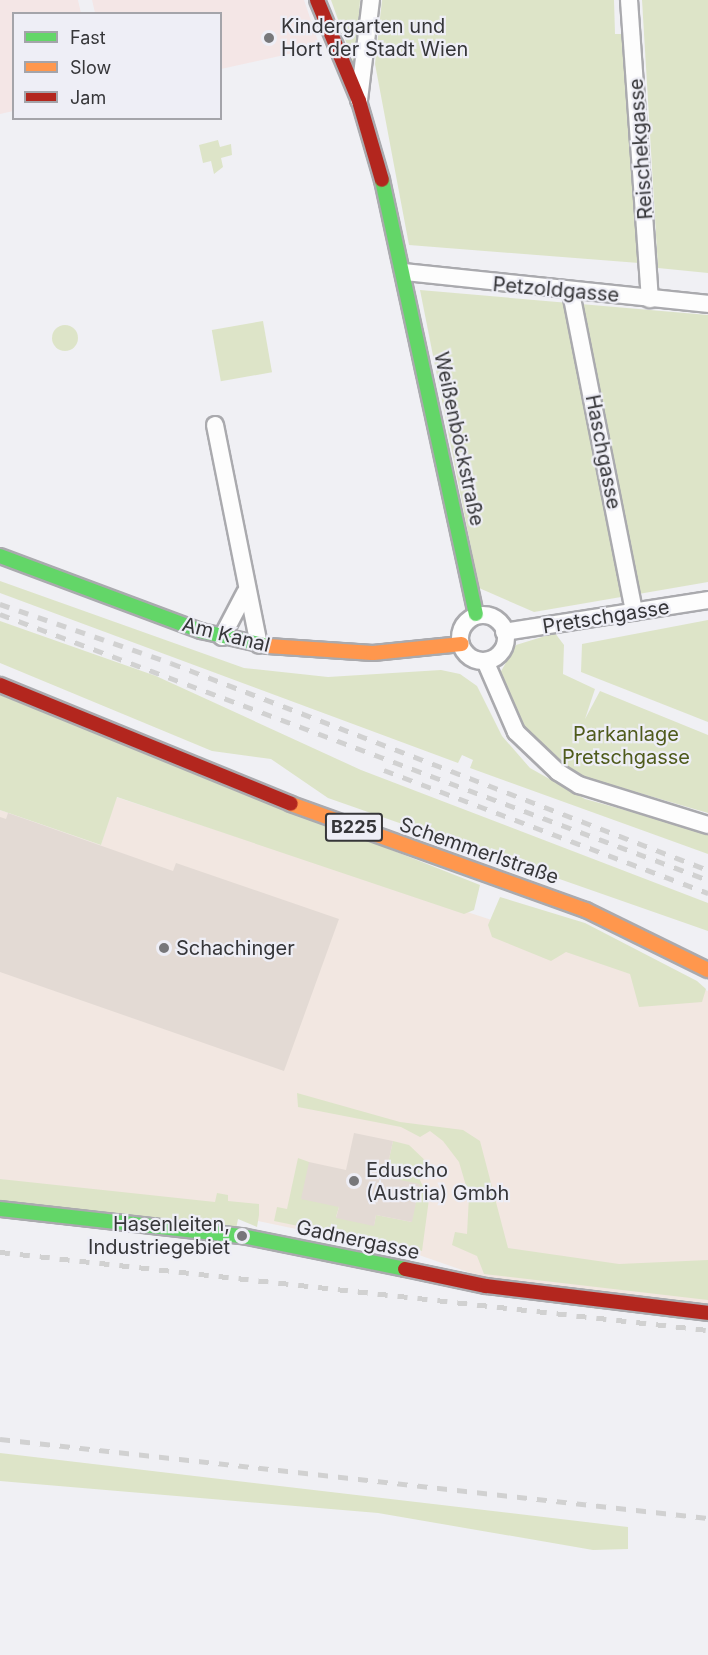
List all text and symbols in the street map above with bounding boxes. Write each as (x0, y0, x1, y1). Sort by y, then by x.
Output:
legend (12, 12, 222, 120)
place label: Kindergarten und Hort der Stadt Wien (281, 14, 468, 61)
text: Fast (70, 27, 106, 48)
marker: Kindergarten und Hort der Stadt Wien (262, 31, 276, 45)
text: Slow (70, 57, 111, 78)
street label: Reischekgasse (624, 78, 658, 220)
text: Jam (70, 87, 106, 108)
street label: Petzoldgasse (492, 273, 620, 307)
street label: Weißenböckstraße (429, 350, 489, 528)
street label: Haschgasse (580, 393, 626, 511)
street label: Pretschgasse (541, 595, 671, 639)
street label: Am Kanal (180, 613, 272, 657)
park label: Parkanlage Pretschgasse (562, 723, 690, 770)
road number: B225 (324, 812, 384, 842)
street label: Schemmerlstraße (396, 812, 562, 890)
place label: Schachinger (176, 936, 295, 960)
marker: Schachinger (157, 941, 171, 955)
place label: Eduscho (Austria) Gmbh (366, 1158, 509, 1205)
marker: Eduscho (Austria) Gmbh (347, 1174, 361, 1188)
place label: Hasenleiten, Industriegebiet (88, 1212, 230, 1259)
street label: Gadnergasse (294, 1215, 422, 1265)
marker: Hasenleiten, Industriegebiet (235, 1229, 249, 1243)

